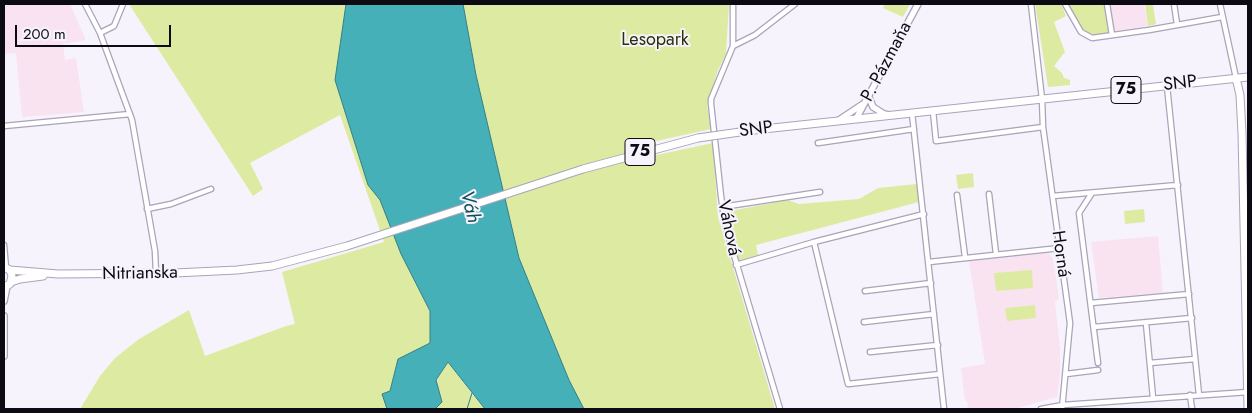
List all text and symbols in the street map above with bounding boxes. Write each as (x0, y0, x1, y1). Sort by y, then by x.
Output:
scale bar (18, 15, 174, 47)
street label: P. Pázmaňa (857, 18, 917, 106)
text: 200 m (23, 23, 66, 45)
park label: Lesopark (621, 30, 689, 52)
street label: SNP (1162, 71, 1198, 97)
road number: 75 (1111, 76, 1141, 104)
street label: SNP (738, 117, 774, 143)
road number: 75 (625, 138, 655, 166)
water label: Váh (454, 189, 484, 225)
street label: Váhová (712, 198, 744, 258)
street label: Horná (1046, 229, 1074, 279)
street label: Nitrianska (102, 263, 178, 285)

